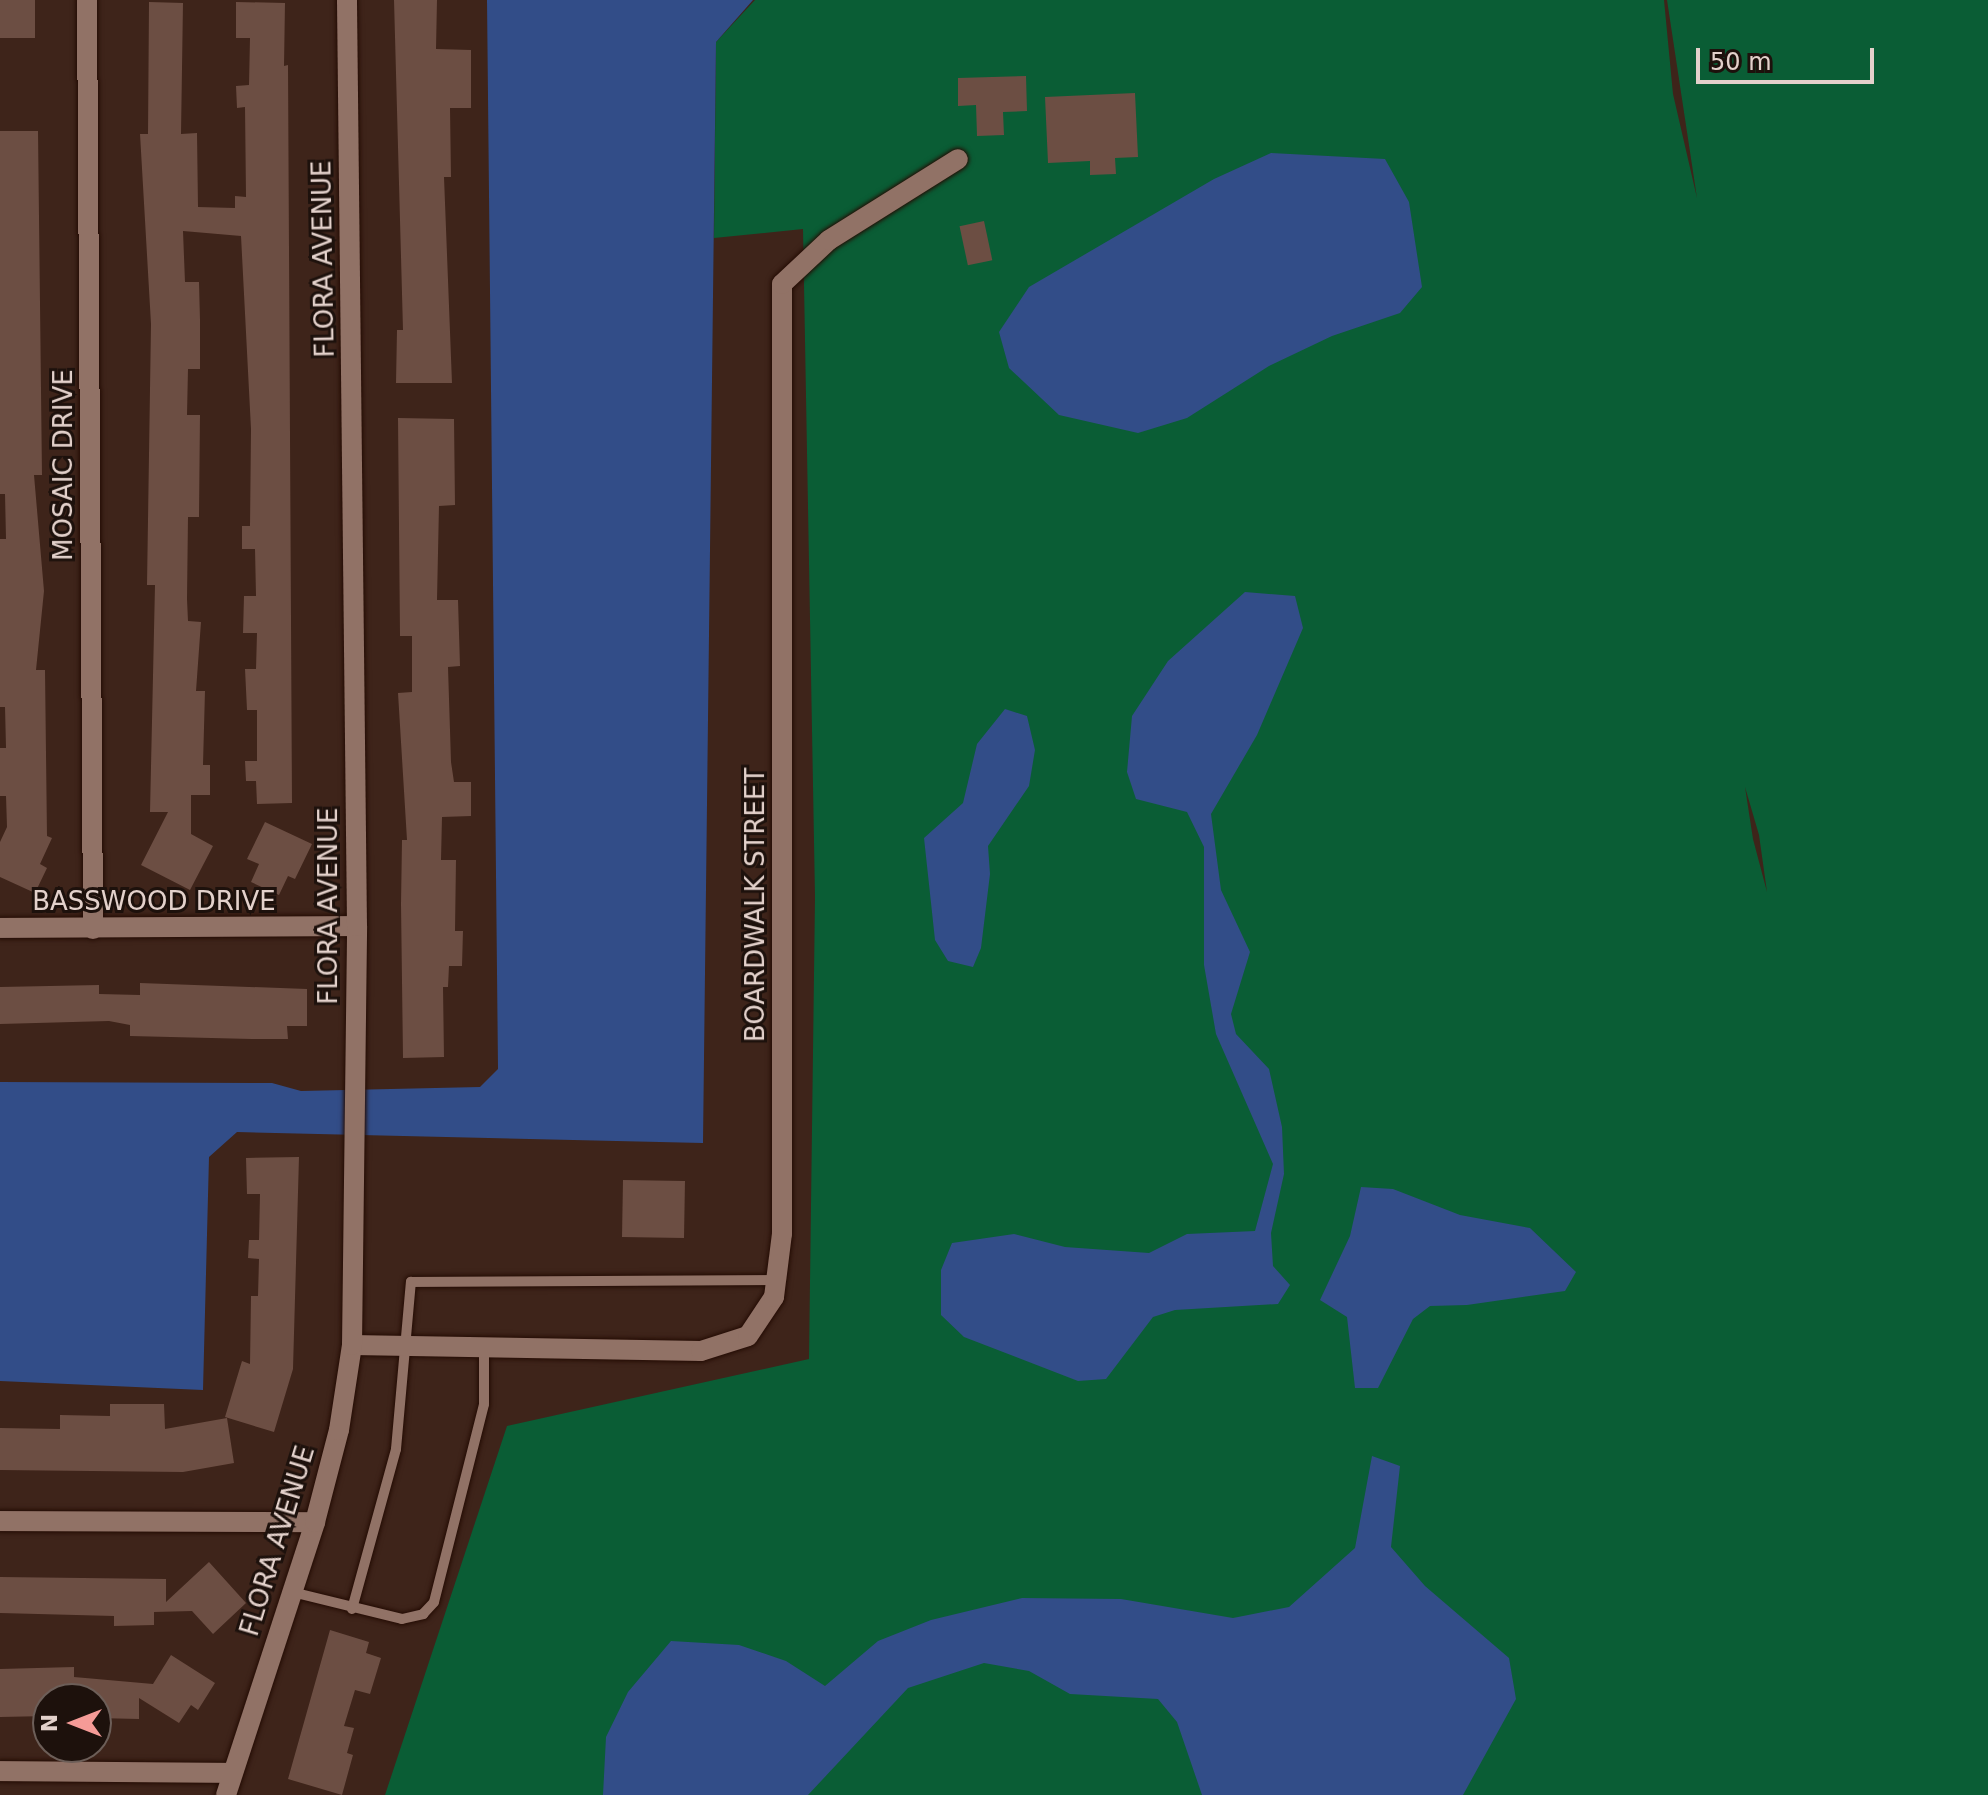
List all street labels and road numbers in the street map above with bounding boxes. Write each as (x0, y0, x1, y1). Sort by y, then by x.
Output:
street label: FLORA AVENUE (307, 160, 341, 358)
street label: MOSAIC DRIVE (48, 369, 80, 561)
street label: BOARDWALK STREET (740, 768, 772, 1042)
street label: FLORA AVENUE (313, 807, 345, 1005)
street label: BASSWOOD DRIVE (32, 886, 276, 918)
street label: FLORA AVENUE (234, 1442, 322, 1640)

